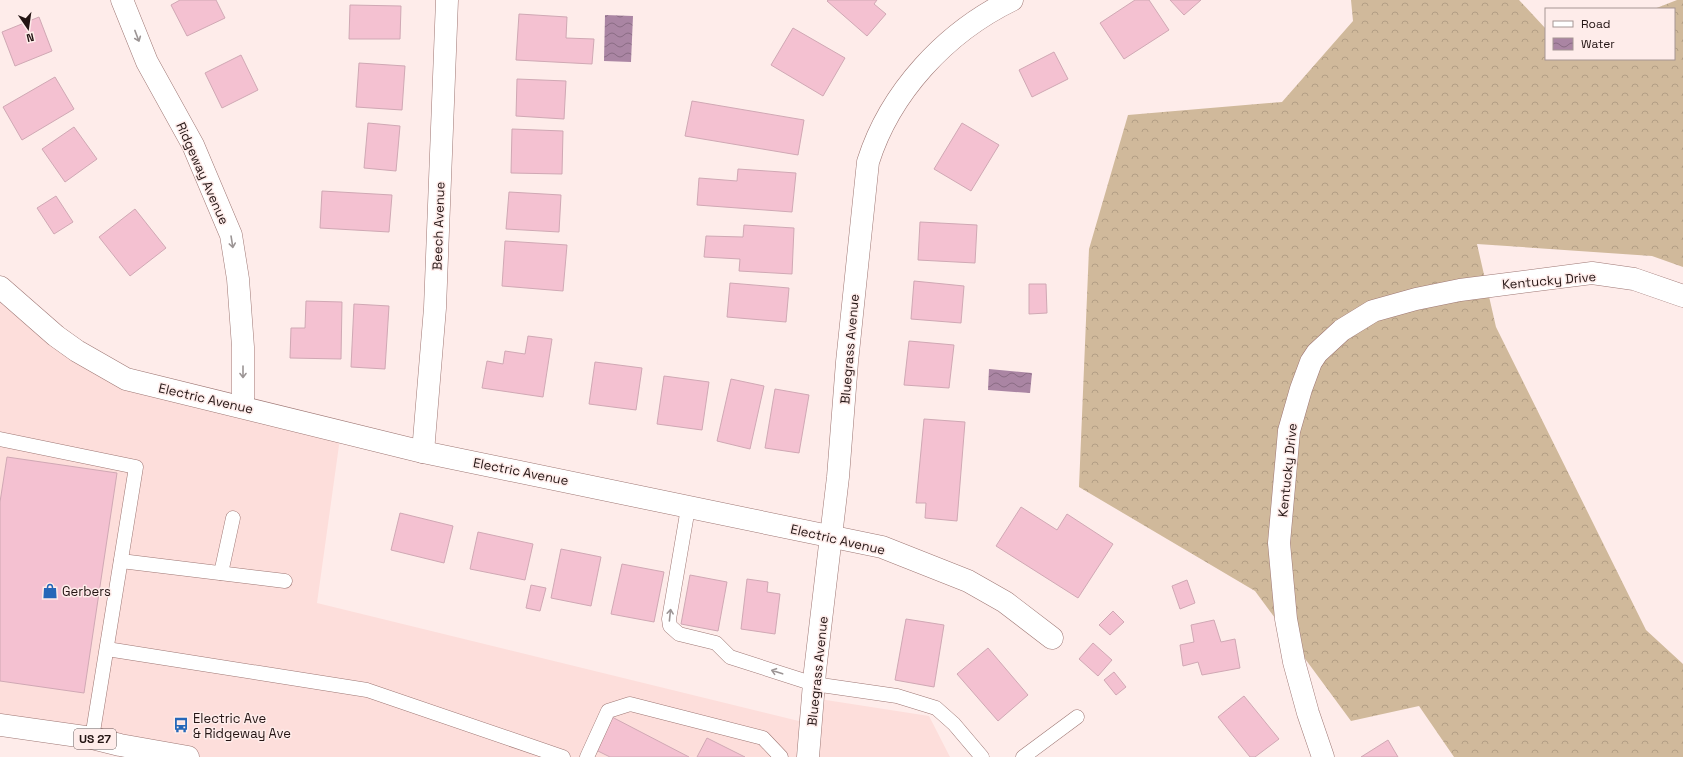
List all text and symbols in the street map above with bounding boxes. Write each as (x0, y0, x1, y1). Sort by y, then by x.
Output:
north arrow (8, 8, 48, 48)
legend (1545, 8, 1675, 60)
text: Road (1581, 16, 1610, 32)
one-way arrow (134, 29, 142, 41)
text: N (25, 30, 35, 45)
text: Water (1581, 36, 1615, 52)
street label: Ridgeway Avenue (172, 119, 233, 227)
street label: Beech Avenue (428, 181, 449, 271)
one-way arrow (228, 236, 236, 249)
street label: Kentucky Drive (1501, 268, 1597, 293)
street label: Bluegrass Avenue (836, 293, 863, 405)
one-way arrow (239, 365, 247, 378)
street label: Electric Avenue (157, 379, 255, 418)
street label: Kentucky Drive (1274, 422, 1301, 518)
street label: Electric Avenue (472, 454, 570, 489)
street label: Electric Avenue (789, 520, 887, 559)
shop icon: Gerbers (41, 582, 59, 600)
place label: Gerbers (62, 583, 111, 600)
one-way arrow (666, 609, 674, 622)
street label: Bluegrass Avenue (803, 615, 832, 727)
one-way arrow (771, 668, 784, 675)
place label: Electric Ave & Ridgeway Ave (193, 710, 291, 742)
bus stop icon: Electric Ave & Ridgeway Ave (172, 716, 190, 734)
road number: US 27 (74, 729, 116, 749)

